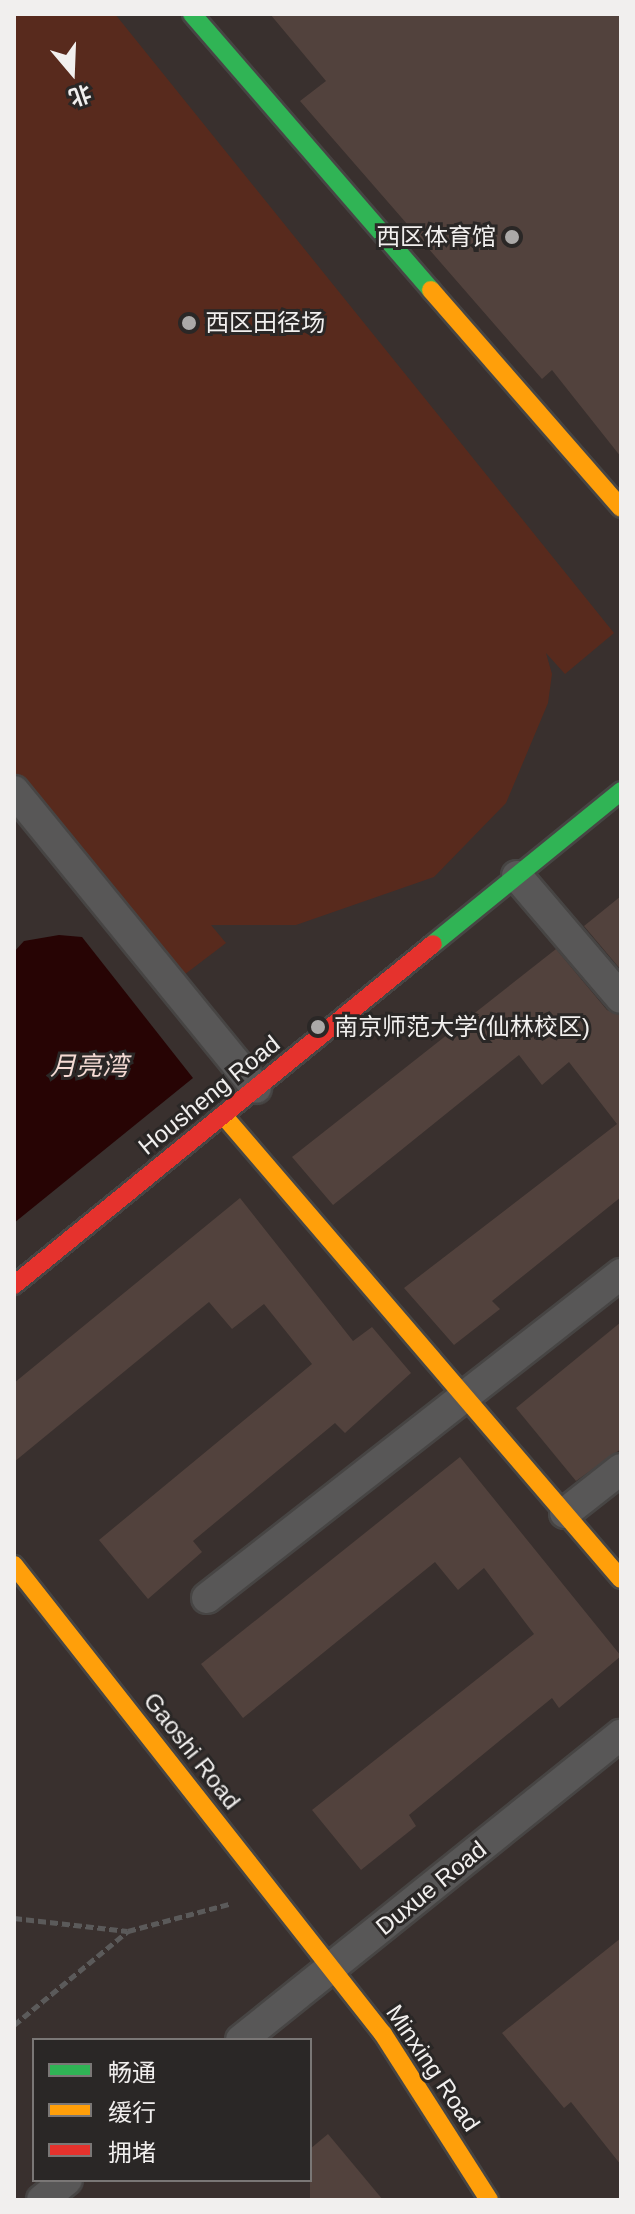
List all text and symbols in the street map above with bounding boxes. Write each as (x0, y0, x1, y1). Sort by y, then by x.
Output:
north arrow (32, 32, 112, 112)
text: 北 (66, 80, 94, 111)
place label: 西区体育馆 (376, 223, 496, 251)
marker: 西区体育馆 (503, 228, 521, 246)
place label: 西区田径场 (205, 309, 325, 337)
marker: 西区田径场 (180, 314, 198, 332)
place label: 南京师范大学(仙林校区) (334, 1013, 590, 1041)
marker: 南京师范大学(仙林校区) (309, 1018, 327, 1036)
street label: Housheng Road (133, 1029, 285, 1161)
water label: 月亮湾 (50, 1051, 128, 1083)
street label: Gaoshi Road (138, 1687, 246, 1815)
street label: Duxue Road (370, 1835, 492, 1941)
street label: Minxing Road (380, 1999, 486, 2137)
legend (32, 2038, 312, 2182)
text: 畅通 (108, 2059, 156, 2086)
text: 缓行 (108, 2099, 156, 2126)
text: 拥堵 (108, 2139, 156, 2166)

